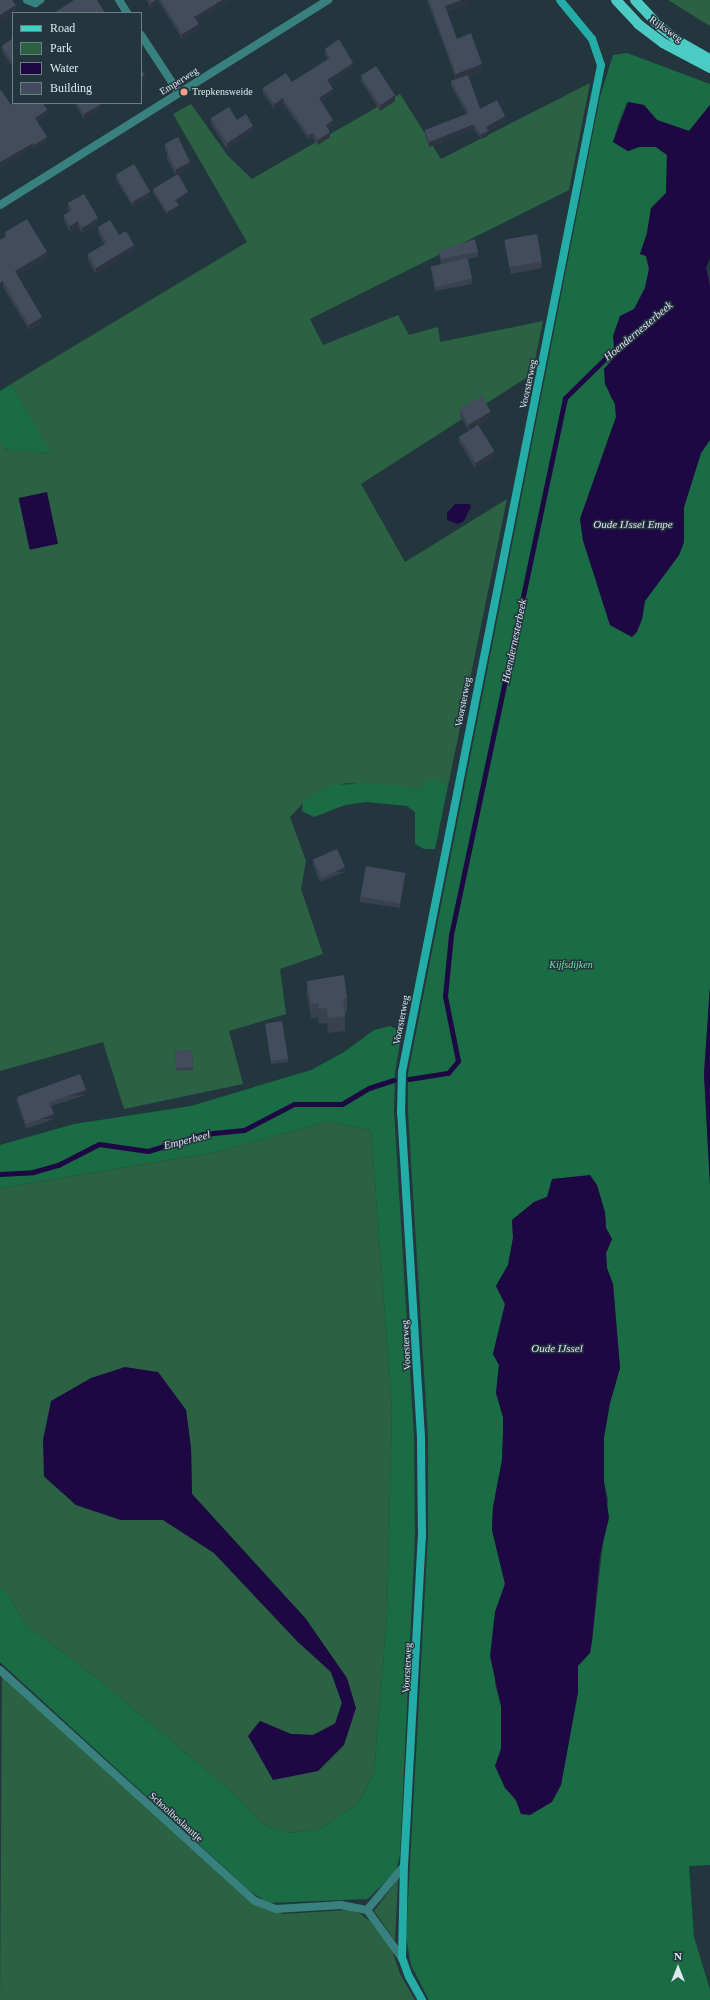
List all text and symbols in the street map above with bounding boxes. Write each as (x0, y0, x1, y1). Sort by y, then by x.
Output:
legend (12, 12, 142, 104)
street label: Rijksweg (647, 13, 685, 45)
text: Road (50, 21, 75, 35)
text: Park (50, 41, 72, 55)
text: Water (50, 61, 78, 75)
street label: Emperweg (157, 64, 201, 98)
text: Building (50, 81, 92, 95)
place label: Trepkensweide (192, 86, 253, 98)
marker: Trepkensweide (179, 87, 189, 97)
water label: Hoendernesterbeek (601, 298, 675, 364)
street label: Voorsterweg (517, 358, 539, 410)
water label: Oude IJssel Empe (593, 517, 673, 531)
water label: Hoendernesterbeek (499, 598, 529, 684)
street label: Voorsterweg (452, 676, 474, 728)
park label: Kijfsdijken (549, 959, 593, 971)
street label: Voorsterweg (390, 994, 412, 1046)
water label: Emperbeel (162, 1128, 212, 1152)
street label: Voorsterweg (399, 1320, 413, 1370)
water label: Oude IJssel (531, 1341, 583, 1355)
street label: Voorsterweg (400, 1643, 414, 1693)
street label: Schoolboslaantje (147, 1790, 205, 1844)
north arrow (658, 1948, 698, 1988)
text: N (674, 1950, 682, 1962)

